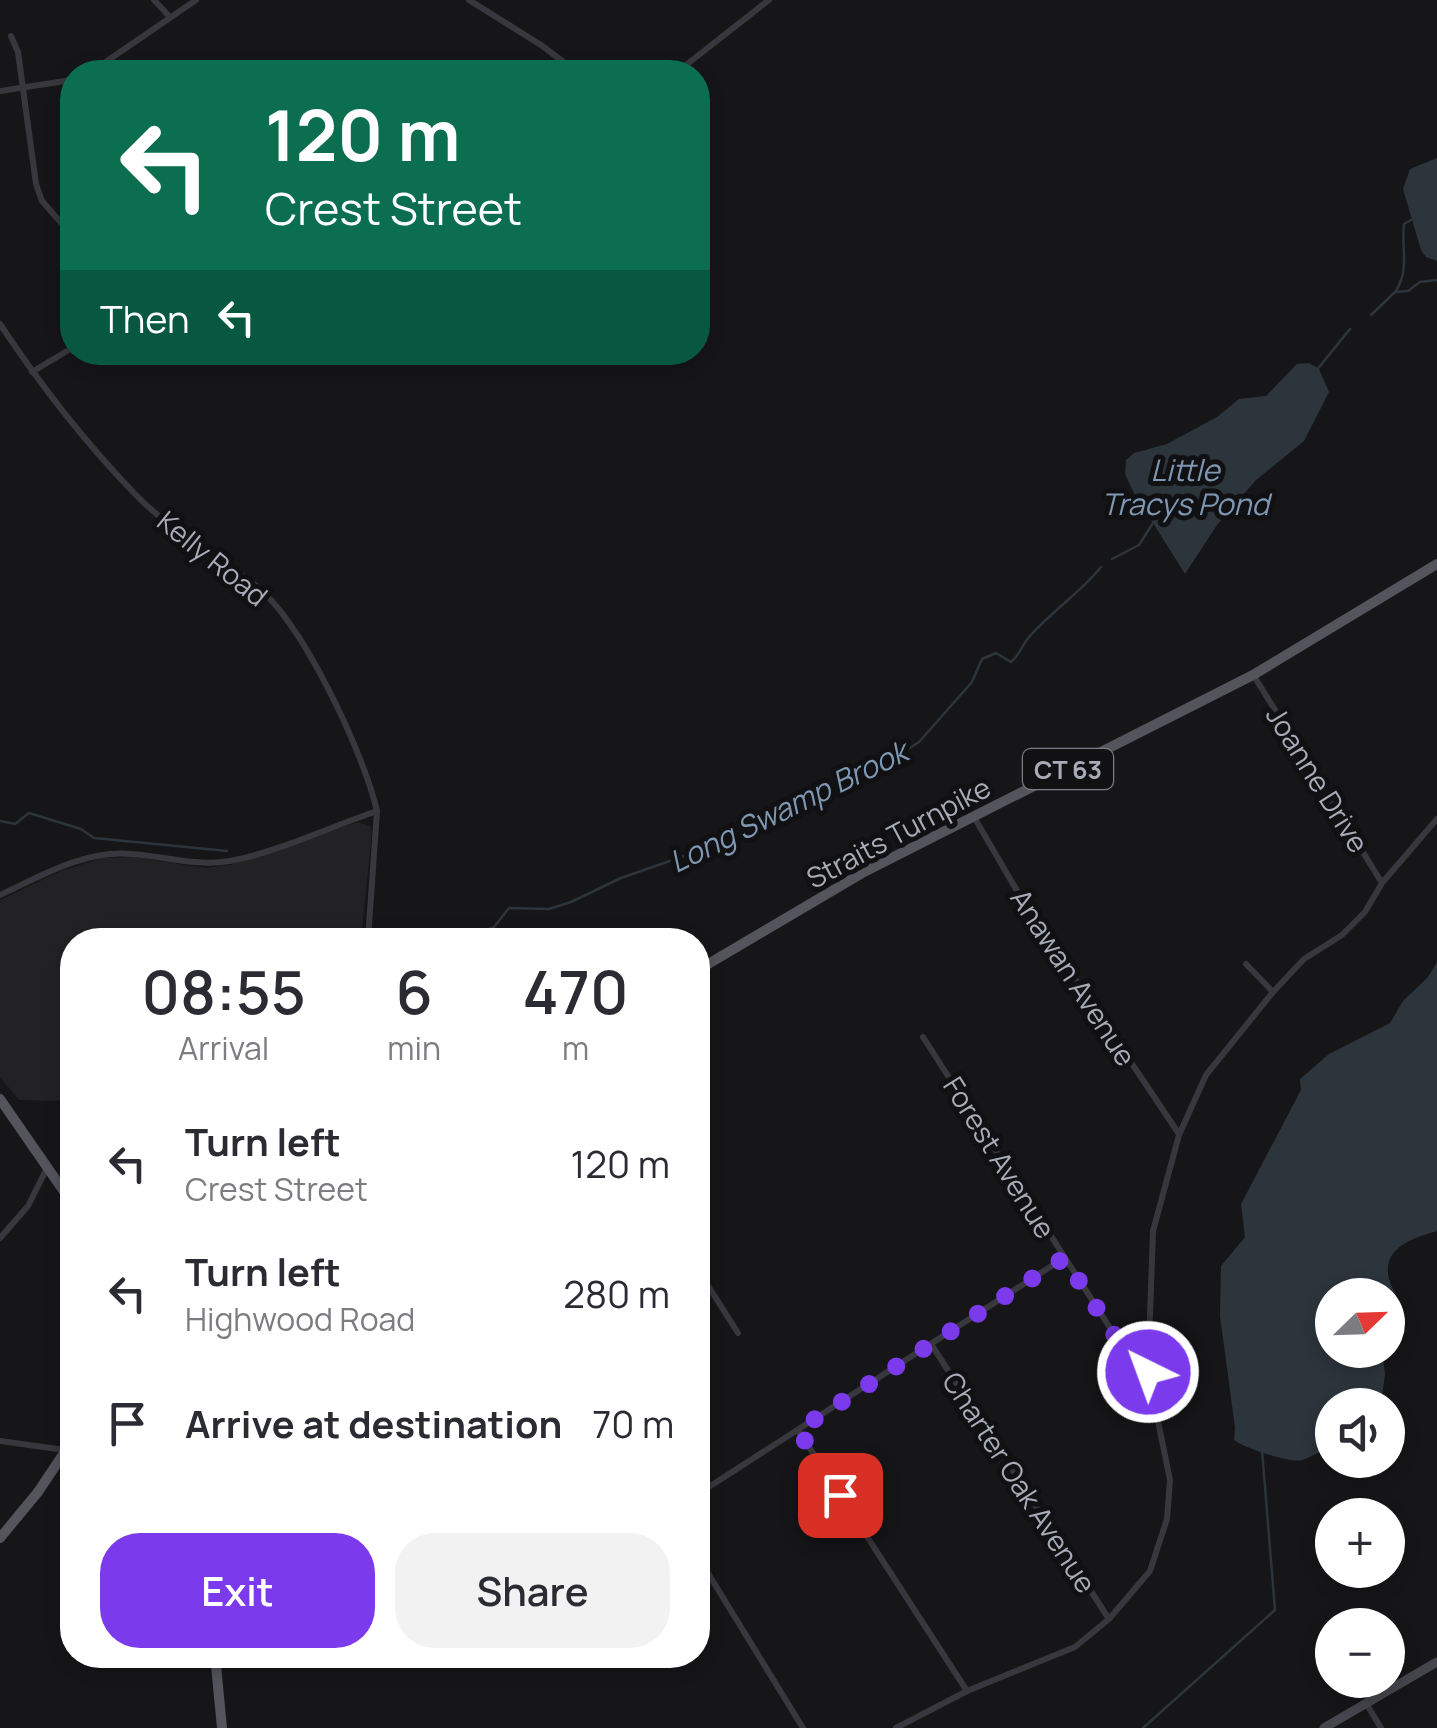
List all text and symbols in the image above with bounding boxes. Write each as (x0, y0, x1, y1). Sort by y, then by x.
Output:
text: 120 m (265, 86, 460, 182)
icon: left (100, 100, 230, 230)
text: Crest Street (265, 177, 522, 239)
icon: left (209, 290, 264, 345)
text: Then (100, 292, 189, 344)
water label: Little Tracys Pond (1101, 449, 1273, 524)
street label: Kelly Road (150, 502, 276, 614)
street label: Joanne Drive (1258, 699, 1378, 859)
water label: Long Swamp Brook (662, 729, 918, 882)
road number: CT 63 (1023, 749, 1113, 789)
street label: Straits Turnpike (799, 767, 997, 897)
street label: Anawan Avenue (1003, 881, 1145, 1073)
text: 08:55 (142, 950, 306, 1032)
text: 6 (395, 950, 433, 1032)
text: 470 (522, 950, 629, 1032)
text: Arrival (178, 1026, 269, 1070)
text: min (387, 1026, 441, 1070)
text: m (562, 1026, 589, 1070)
street label: Forest Avenue (935, 1069, 1065, 1245)
text: Turn left (185, 1115, 341, 1167)
icon: left (100, 1136, 155, 1191)
text: 120 m (571, 1137, 670, 1189)
text: Crest Street (185, 1167, 368, 1211)
text: Turn left (185, 1245, 341, 1297)
icon: left (100, 1266, 155, 1321)
text: 280 m (563, 1267, 670, 1319)
north arrow (1315, 1278, 1405, 1368)
map controls (1315, 1278, 1405, 1698)
text: Highwood Road (185, 1297, 415, 1341)
position arrow (1096, 1320, 1200, 1424)
street label: Charter Oak Avenue (934, 1364, 1106, 1600)
button: sound (1315, 1388, 1405, 1478)
icon: arrive (100, 1396, 155, 1451)
text: Arrive at destination (185, 1397, 562, 1449)
text: 70 m (592, 1397, 674, 1449)
pin (798, 1453, 883, 1538)
icon: arrive (813, 1468, 868, 1523)
button: + (1315, 1498, 1405, 1588)
button: Exit (100, 1533, 375, 1648)
button: Share (395, 1533, 670, 1648)
button: − (1315, 1608, 1405, 1698)

